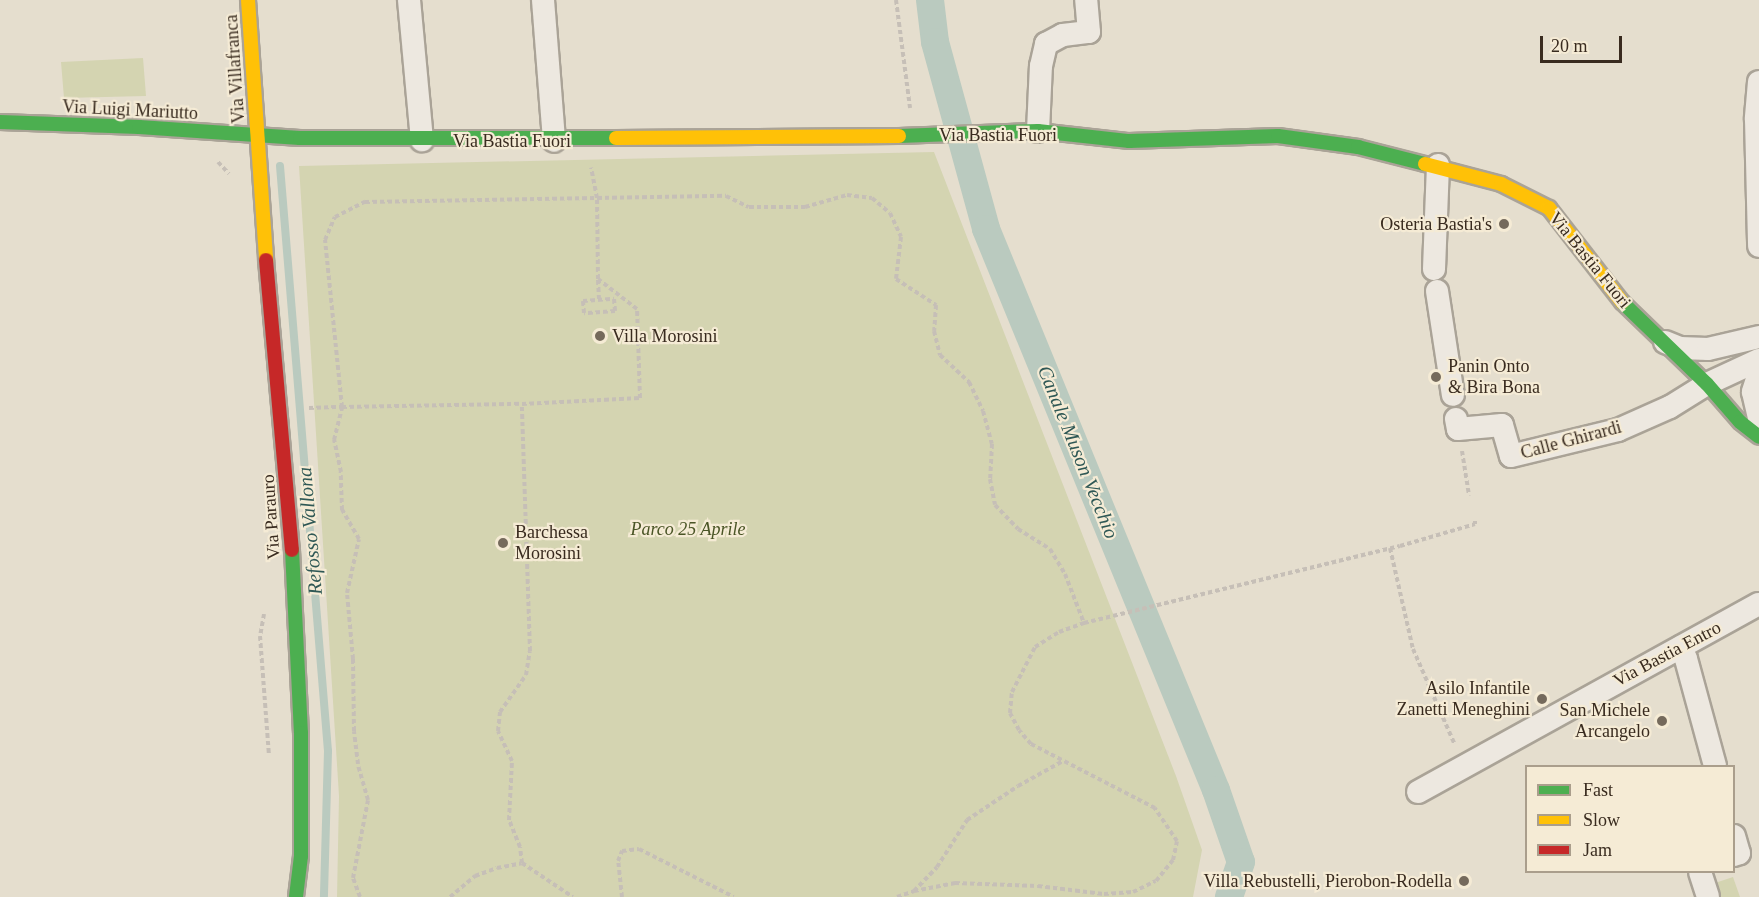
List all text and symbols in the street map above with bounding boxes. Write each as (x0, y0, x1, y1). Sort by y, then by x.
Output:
street label: Via Villafranca (220, 14, 250, 124)
scale bar (1543, 24, 1626, 62)
text: 20 m (1551, 36, 1588, 56)
street label: Via Luigi Mariutto (62, 96, 198, 124)
street label: Via Bastia Fuori (939, 124, 1057, 146)
street label: Via Bastia Fuori (453, 130, 571, 152)
street label: Via Bastia Fuori (1545, 207, 1635, 313)
place label: Osteria Bastia's (1380, 213, 1492, 235)
marker: Osteria Bastia's (1497, 217, 1511, 231)
place label: Villa Morosini (612, 325, 717, 347)
marker: Villa Morosini (593, 329, 607, 343)
place label: Panin Onto & Bira Bona (1448, 356, 1540, 398)
water label: Canale Muson Vecchio (1032, 362, 1124, 542)
marker: Panin Onto & Bira Bona (1429, 370, 1443, 384)
street label: Calle Ghirardi (1518, 416, 1624, 464)
water label: Refosso Vallona (292, 466, 328, 596)
street label: Via Parauro (257, 474, 285, 560)
park label: Parco 25 Aprile (630, 518, 746, 540)
place label: Barchessa Morosini (515, 522, 588, 564)
marker: Barchessa Morosini (496, 536, 510, 550)
street label: Via Bastia Entro (1609, 617, 1725, 691)
place label: Asilo Infantile Zanetti Meneghini (1397, 678, 1530, 720)
marker: Asilo Infantile Zanetti Meneghini (1535, 692, 1549, 706)
place label: San Michele Arcangelo (1560, 700, 1650, 742)
marker: San Michele Arcangelo (1655, 714, 1669, 728)
legend (1525, 765, 1735, 873)
text: Fast (1583, 780, 1613, 800)
text: Slow (1583, 810, 1620, 830)
text: Jam (1583, 840, 1612, 860)
place label: Villa Rebustelli, Pierobon-Rodella (1204, 870, 1452, 892)
marker: Villa Rebustelli, Pierobon-Rodella (1457, 874, 1471, 888)

